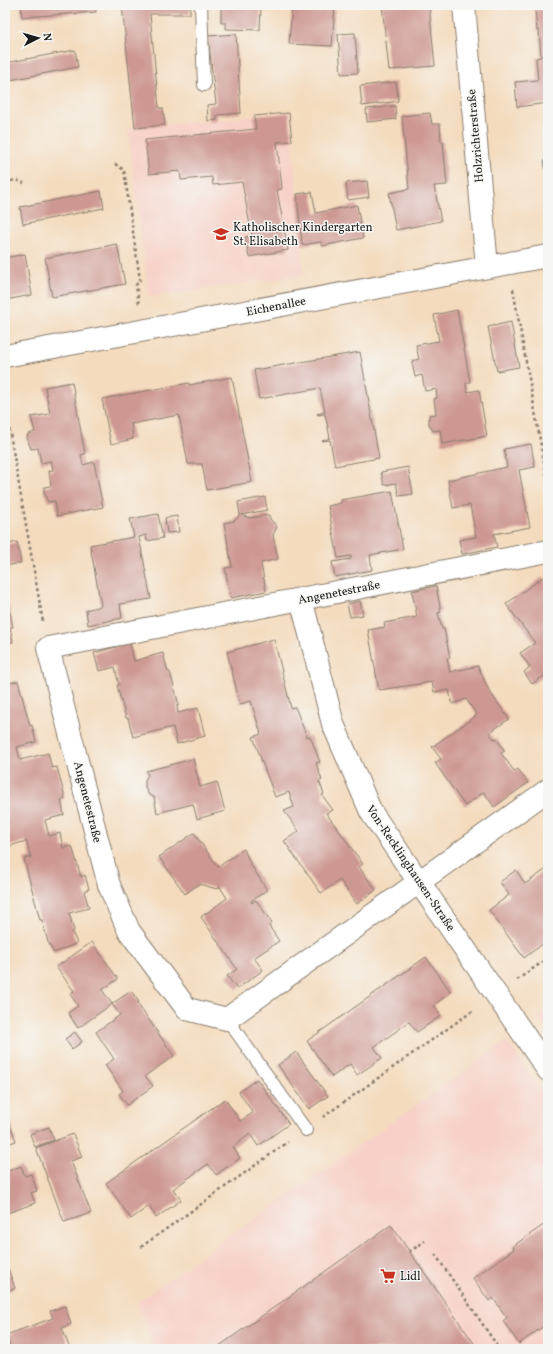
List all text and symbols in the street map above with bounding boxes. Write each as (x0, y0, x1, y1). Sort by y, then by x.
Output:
north arrow (18, 18, 58, 58)
text: N (39, 32, 54, 42)
street label: Holzrichterstraße (464, 88, 488, 183)
place label: Katholischer Kindergarten St. Elisabeth (233, 220, 373, 250)
school or university icon: Katholischer Kindergarten St. Elisabeth (212, 225, 230, 243)
street label: Eichenallee (245, 293, 308, 321)
street label: Angenetestraße (297, 577, 382, 609)
street label: Angenetestraße (69, 760, 105, 845)
street label: Von-Recklinghausen-Straße (362, 802, 459, 935)
supermarket icon: Lidl (379, 1267, 397, 1285)
place label: Lidl (400, 1269, 421, 1285)

